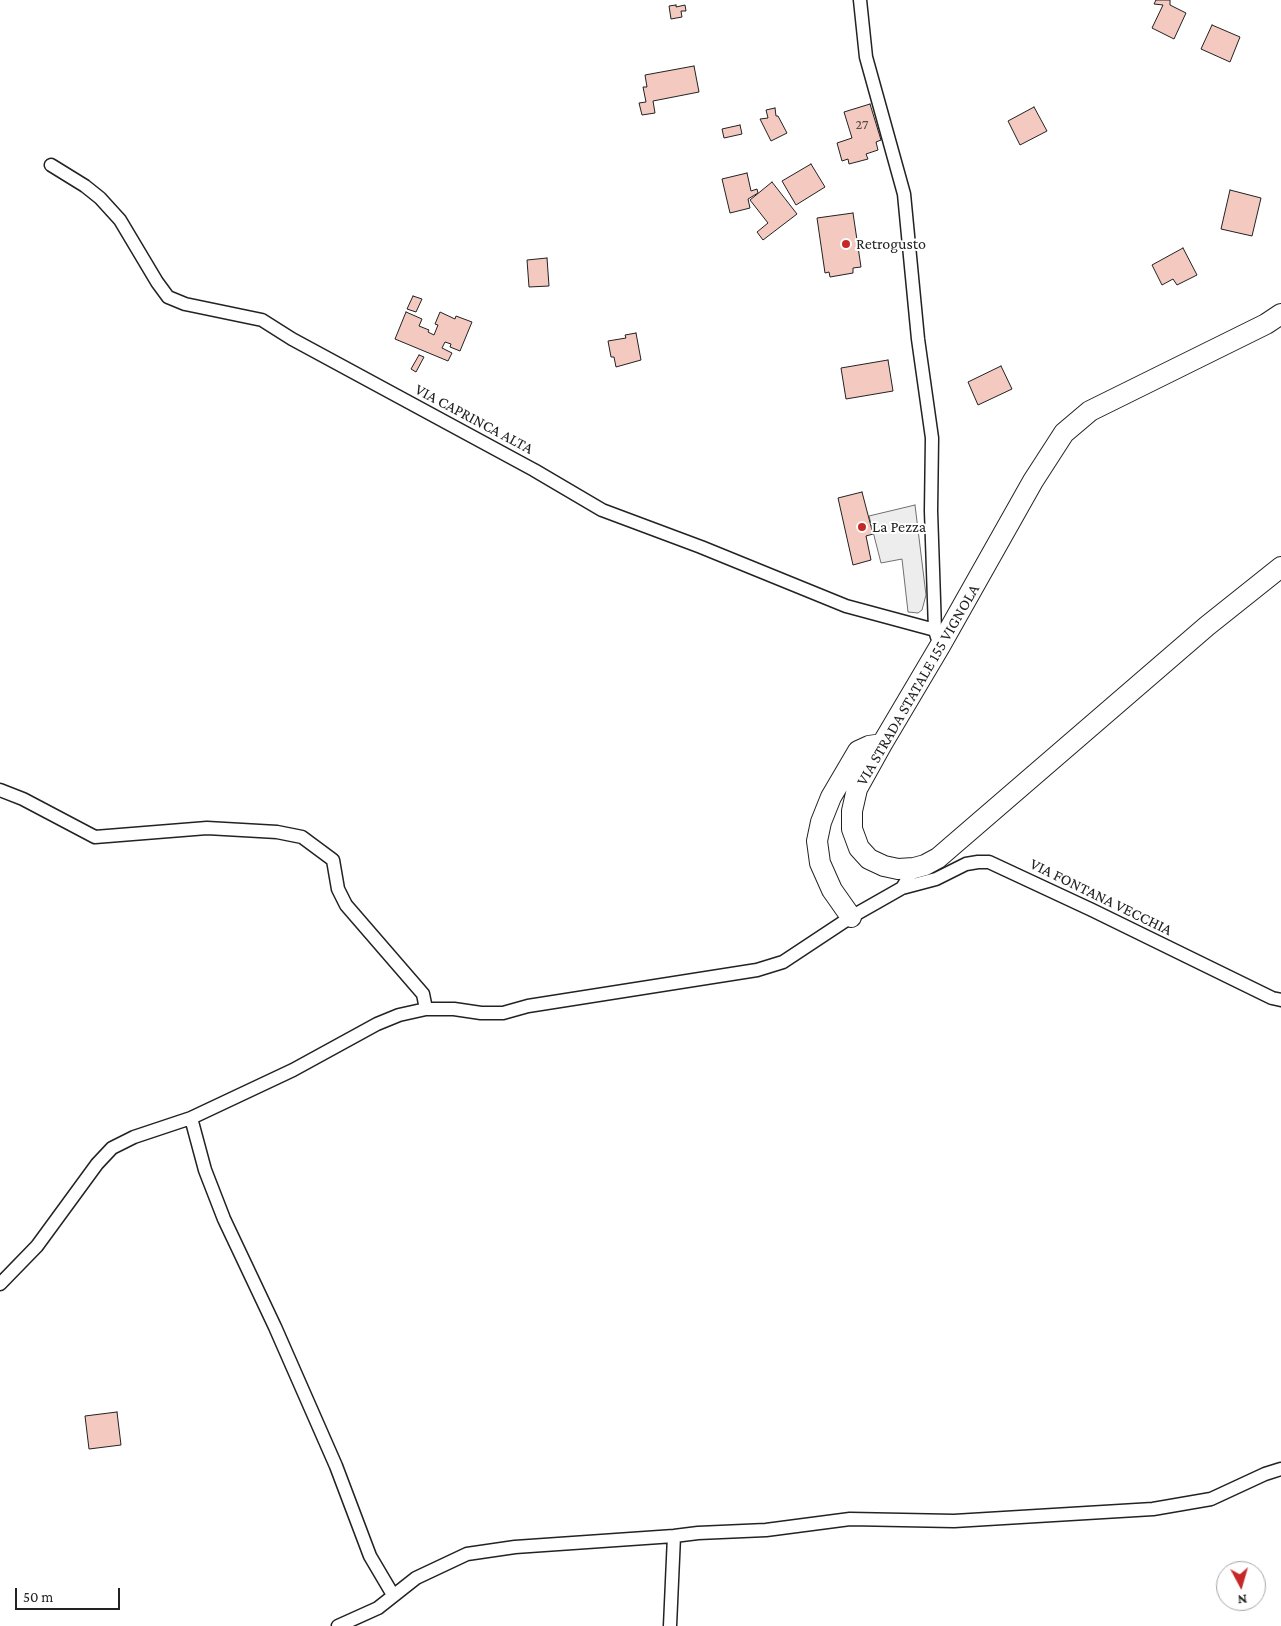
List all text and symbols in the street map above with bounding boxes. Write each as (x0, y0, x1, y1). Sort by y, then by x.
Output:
house number: 27 (856, 117, 868, 133)
place label: Retrogusto (856, 234, 926, 254)
marker: Retrogusto (840, 238, 852, 250)
street label: VIA CAPRINCA ALTA (411, 380, 537, 458)
place label: La Pezza (872, 517, 926, 537)
marker: La Pezza (856, 521, 868, 533)
street label: VIA STRADA STATALE 155 VIGNOLA (852, 581, 984, 789)
street label: VIA FONTANA VECCHIA (1027, 854, 1175, 940)
north arrow (1216, 1561, 1266, 1611)
scale bar (18, 1578, 122, 1610)
text: 50 m (23, 1589, 53, 1605)
text: N (1237, 1591, 1248, 1608)

